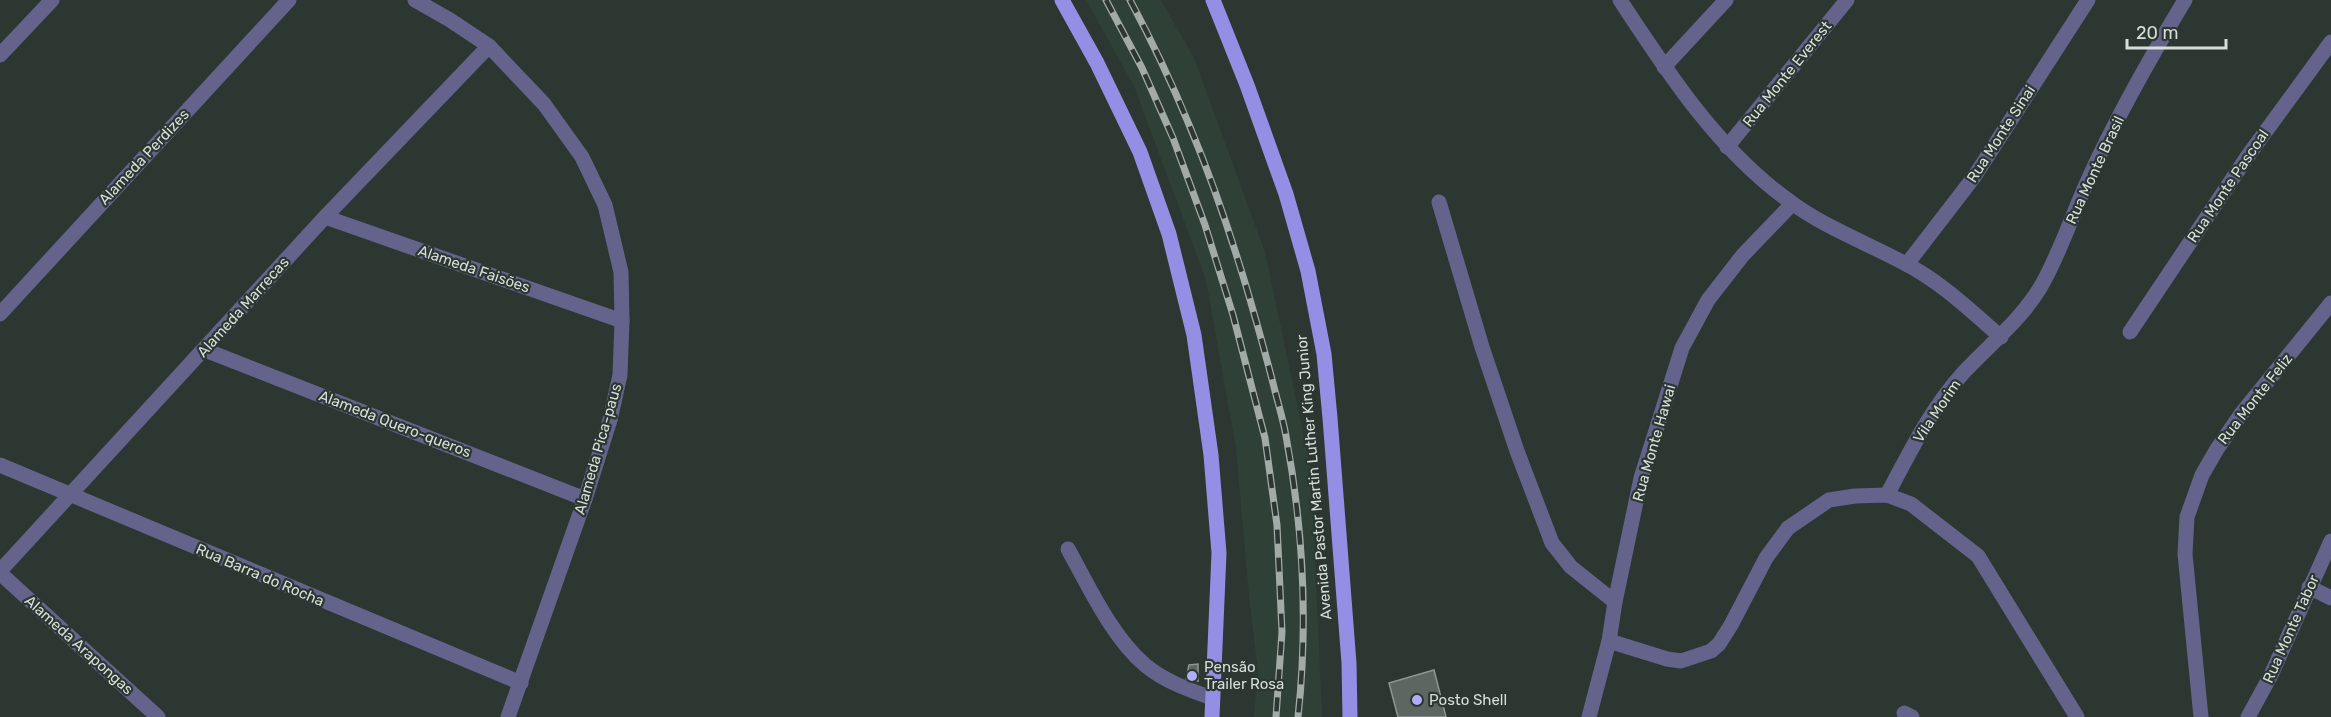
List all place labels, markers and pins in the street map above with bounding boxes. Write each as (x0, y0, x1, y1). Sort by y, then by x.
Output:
place label: Pensão Trailer Rosa (1204, 658, 1284, 693)
marker: Pensão Trailer Rosa (1185, 669, 1199, 683)
place label: Posto Shell (1429, 691, 1507, 709)
marker: Posto Shell (1410, 693, 1424, 707)

